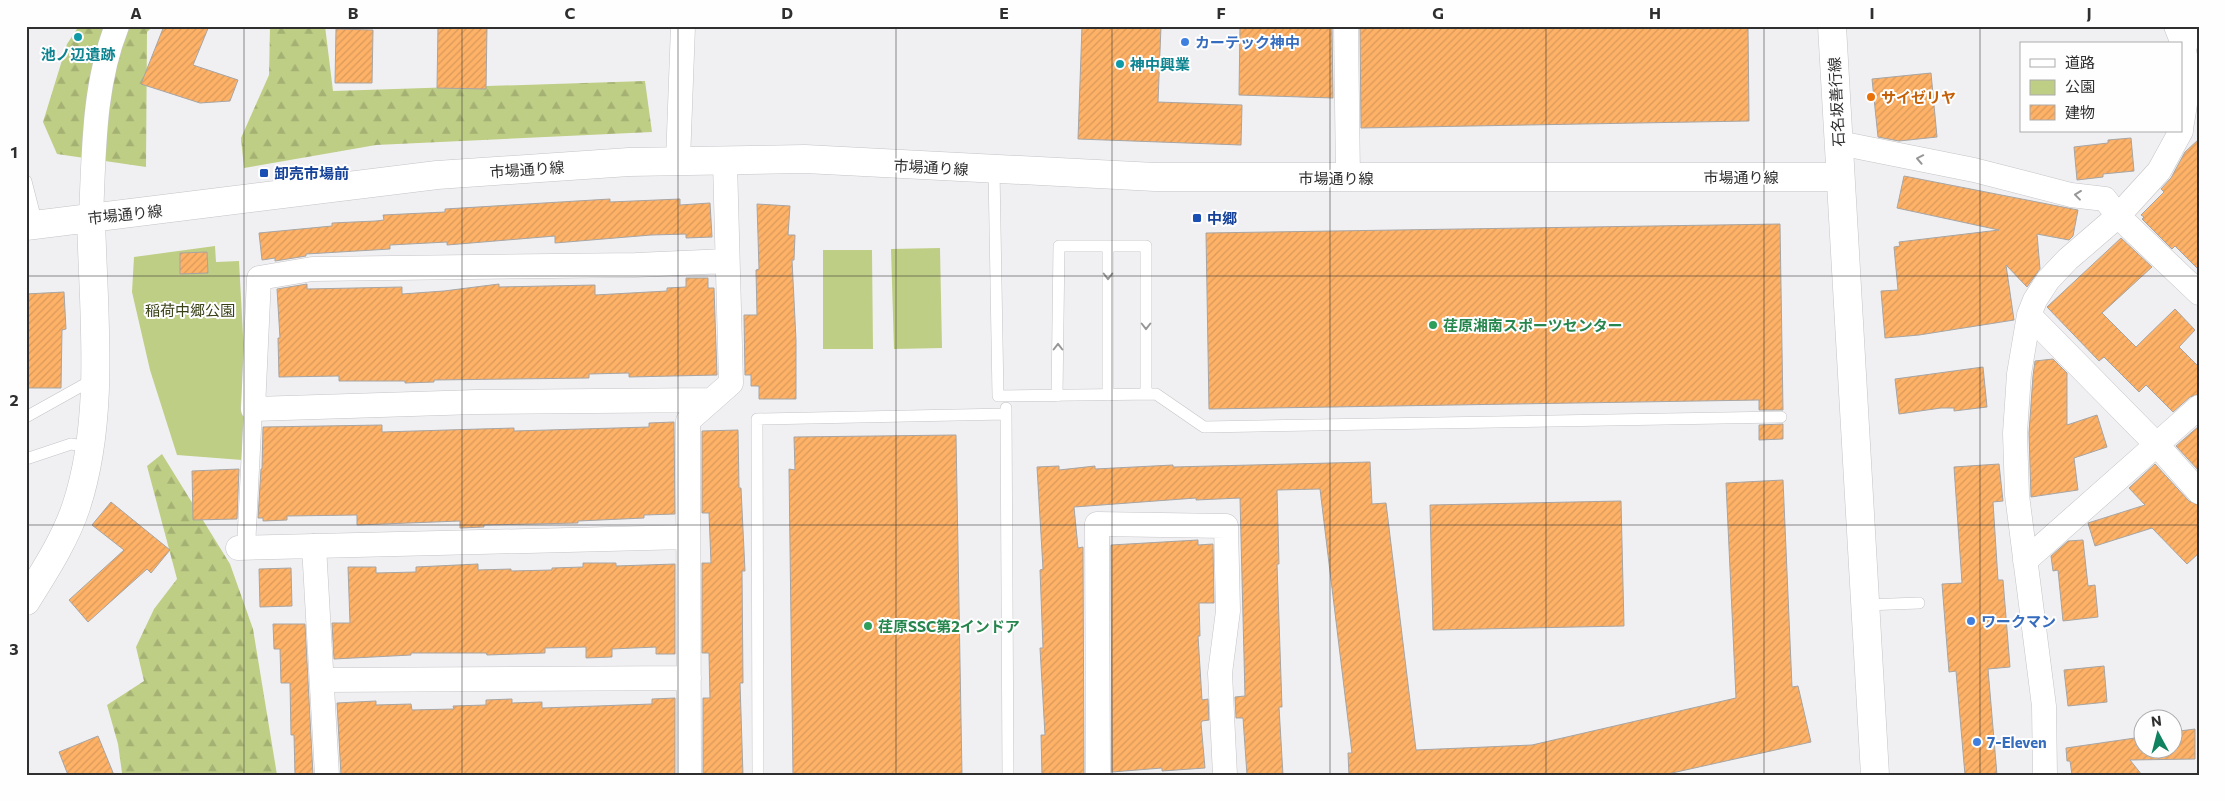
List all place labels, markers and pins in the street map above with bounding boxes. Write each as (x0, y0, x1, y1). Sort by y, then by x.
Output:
marker: 池ノ辺遺跡 (72, 31, 84, 43)
place label: カーテック神中 (1195, 33, 1300, 51)
marker: カーテック神中 (1179, 36, 1191, 48)
place label: 池ノ辺遺跡 (40, 45, 116, 63)
place label: 神中興業 (1129, 55, 1190, 73)
marker: 神中興業 (1114, 58, 1126, 70)
place label: サイゼリヤ (1881, 88, 1956, 106)
marker: サイゼリヤ (1865, 91, 1877, 103)
place label: 卸売市場前 (274, 164, 349, 182)
marker: 卸売市場前 (258, 167, 270, 179)
place label: 中郷 (1207, 209, 1237, 227)
marker: 中郷 (1191, 212, 1203, 224)
place label: 荏原湘南スポーツセンター (1443, 316, 1623, 334)
marker: 荏原湘南スポーツセンター (1427, 319, 1439, 331)
place label: ワークマン (1981, 612, 2056, 630)
marker: ワークマン (1965, 615, 1977, 627)
place label: 荏原SSC第2インドア (878, 617, 1020, 635)
marker: 荏原SSC第2インドア (862, 620, 874, 632)
place label: 7-Eleven (1987, 733, 2047, 751)
marker: 7-Eleven (1971, 736, 1983, 748)

